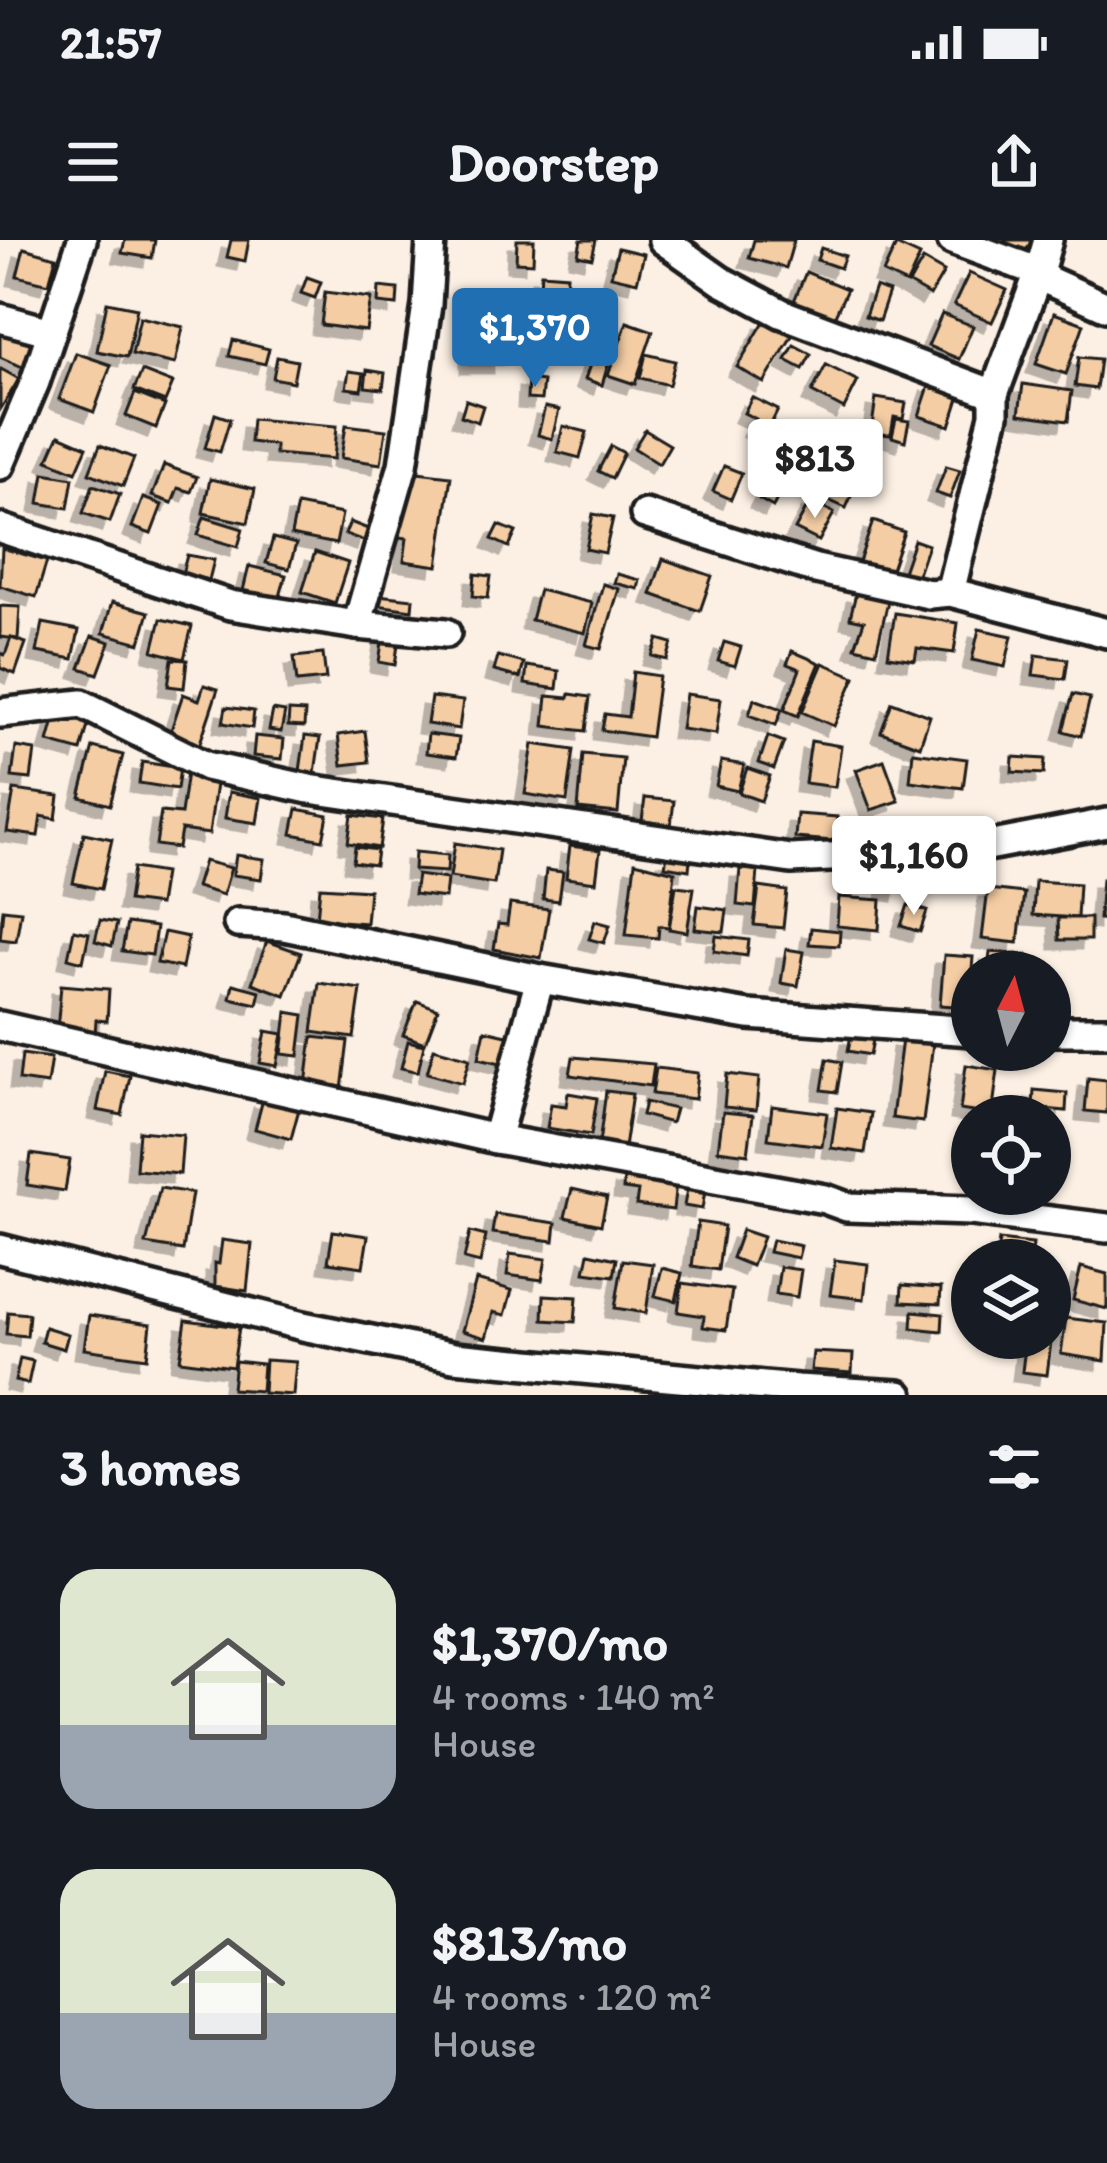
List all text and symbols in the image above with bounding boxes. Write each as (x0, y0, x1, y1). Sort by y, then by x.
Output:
text: 21:57 (60, 15, 162, 69)
icon: menu (60, 129, 126, 195)
icon: share (981, 129, 1047, 195)
text: Doorstep (448, 130, 659, 195)
pin: $1,370 (437, 288, 633, 390)
text: $1,370 (479, 303, 591, 350)
pin: $813 (744, 419, 886, 521)
text: $813 (775, 434, 855, 481)
pin: $1,160 (816, 816, 1012, 918)
text: $1,160 (859, 831, 969, 878)
north arrow (951, 951, 1071, 1071)
map controls (951, 951, 1071, 1359)
button: locate (951, 1095, 1071, 1215)
button: layers (951, 1239, 1071, 1359)
icon: filters (981, 1434, 1047, 1500)
text: 3 homes (60, 1437, 241, 1498)
text: $1,370/mo (432, 1612, 668, 1673)
icon: home (156, 1617, 300, 1761)
text: 4 rooms · 140 m² (432, 1673, 715, 1720)
text: House (432, 1720, 536, 1767)
text: $813/mo (432, 1912, 627, 1973)
icon: home (156, 1917, 300, 2061)
text: 4 rooms · 120 m² (432, 1973, 712, 2020)
text: House (432, 2020, 536, 2067)

